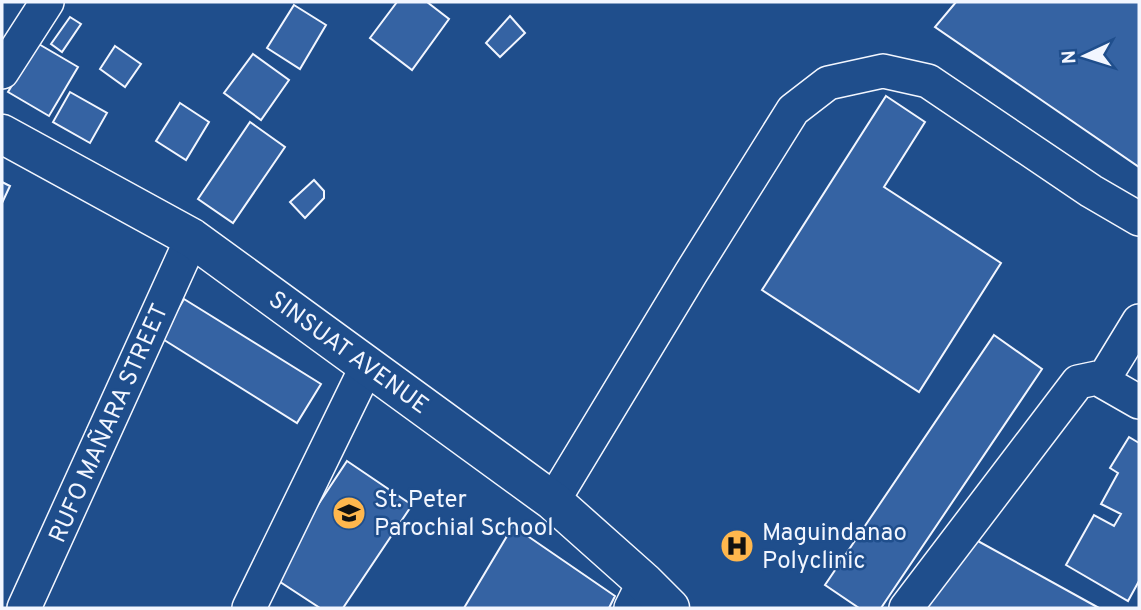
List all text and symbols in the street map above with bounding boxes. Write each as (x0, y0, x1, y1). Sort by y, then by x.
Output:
north arrow (1050, 21, 1120, 91)
text: N (1058, 49, 1082, 65)
street label: SINSUAT AVENUE (262, 285, 434, 422)
street label: RUFO MAÑARA STREET (42, 299, 176, 548)
place label: St. Peter Parochial School (374, 486, 554, 544)
school or university icon: St. Peter Parochial School (330, 494, 368, 532)
place label: Maguindanao Polyclinic (762, 519, 907, 577)
hospital icon: Maguindanao Polyclinic (718, 527, 756, 565)

